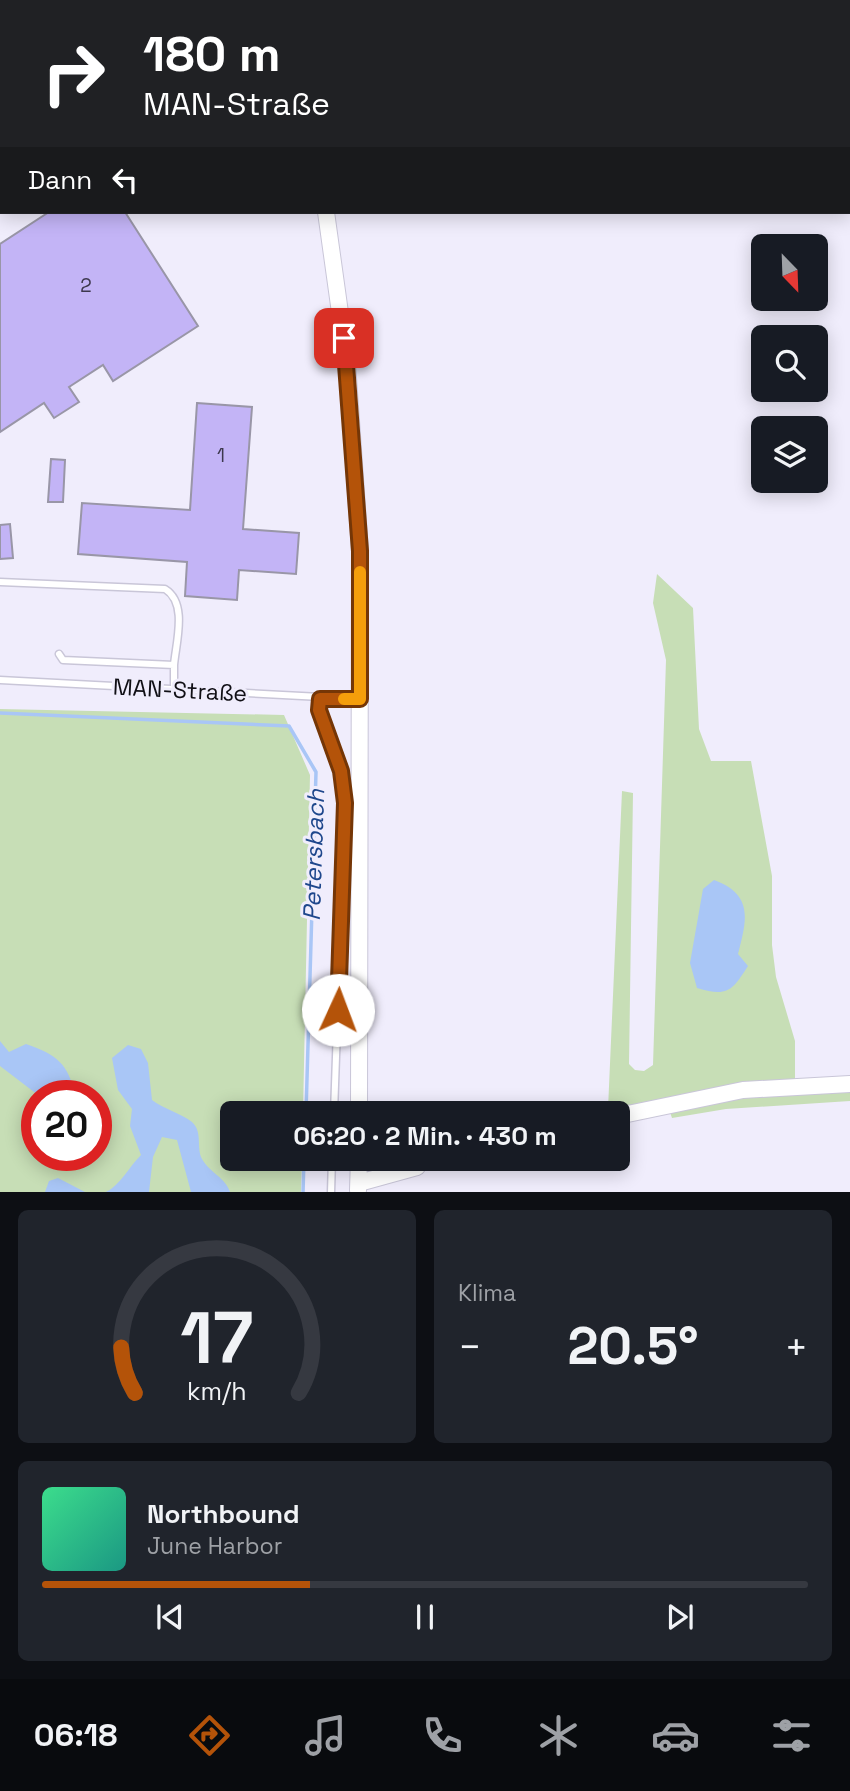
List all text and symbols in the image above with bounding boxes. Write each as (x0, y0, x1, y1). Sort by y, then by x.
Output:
text: 180 m (143, 23, 281, 85)
icon: right (28, 28, 119, 119)
text: MAN-Straße (143, 84, 330, 124)
icon: left (106, 161, 144, 199)
text: Dann (28, 163, 92, 197)
north arrow (751, 234, 828, 312)
map controls (751, 234, 828, 493)
house number: 2 (80, 273, 92, 298)
pin (314, 308, 374, 368)
icon: arrive (325, 319, 363, 357)
button: search (751, 325, 828, 402)
button: layers (751, 416, 828, 493)
house number: 1 (217, 443, 225, 468)
street label: MAN-Straße (112, 672, 248, 708)
water label: Petersbach (296, 787, 331, 922)
position arrow (301, 973, 375, 1047)
speed limit sign: 20 (21, 1080, 112, 1171)
text: 06:20 · 2 Min. · 430 m (293, 1119, 557, 1153)
text: Klima (458, 1278, 516, 1308)
text: 17 (180, 1291, 254, 1384)
text: 20.5° (567, 1313, 699, 1379)
text: − (458, 1323, 482, 1371)
text: + (784, 1323, 808, 1371)
text: km/h (187, 1374, 247, 1406)
text: Northbound (147, 1497, 300, 1531)
text: June Harbor (147, 1531, 282, 1561)
icon: previous (151, 1598, 189, 1636)
icon: pause (406, 1598, 444, 1636)
icon: next (661, 1598, 699, 1636)
icon: directions (185, 1711, 234, 1760)
icon: music (301, 1711, 350, 1760)
icon: phone (418, 1711, 467, 1760)
icon: climate (534, 1711, 583, 1760)
icon: car (651, 1711, 700, 1760)
icon: filters (767, 1711, 816, 1760)
text: 06:18 (34, 1715, 117, 1755)

